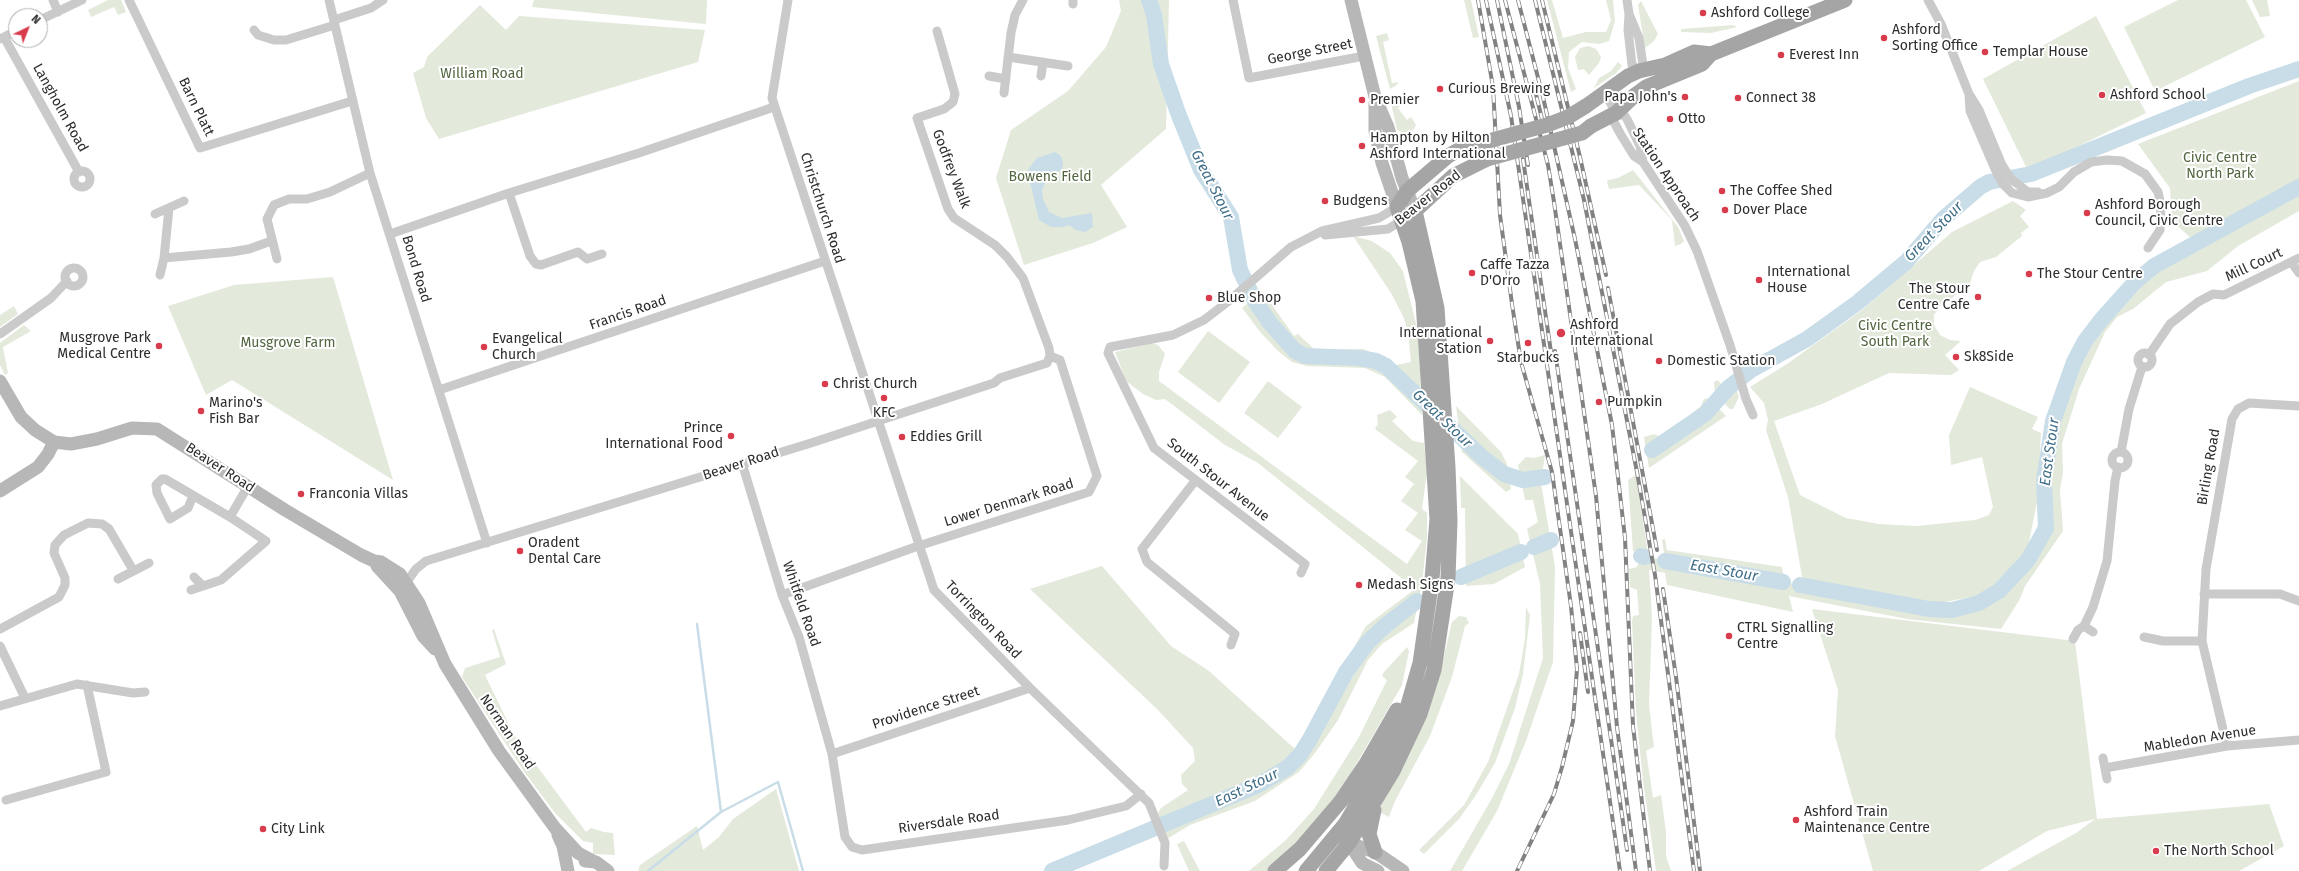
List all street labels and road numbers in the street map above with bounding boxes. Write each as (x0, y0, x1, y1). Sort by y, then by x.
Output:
street label: George Street (1266, 36, 1354, 68)
street label: Langholm Road (29, 61, 91, 155)
street label: Barn Platt (175, 75, 217, 139)
street label: Station Approach (1628, 125, 1704, 225)
street label: Godfrey Walk (928, 127, 974, 211)
street label: Christchurch Road (796, 150, 848, 266)
street label: Beaver Road (1392, 167, 1464, 229)
street label: Bond Road (398, 233, 434, 305)
street label: Mill Court (2223, 244, 2285, 286)
street label: Francis Road (587, 292, 669, 334)
street label: Birling Road (2194, 427, 2224, 507)
street label: South Stour Avenue (1163, 435, 1273, 525)
street label: Beaver Road (182, 439, 258, 497)
street label: Beaver Road (701, 444, 781, 484)
street label: Lower Denmark Road (942, 475, 1076, 531)
street label: Whitfeld Road (779, 559, 823, 649)
street label: Torrington Road (941, 577, 1025, 663)
street label: Providence Street (870, 683, 982, 733)
street label: Norman Road (476, 691, 538, 773)
street label: Mabledon Avenue (2143, 722, 2257, 756)
street label: Riversdale Road (897, 807, 1001, 837)

